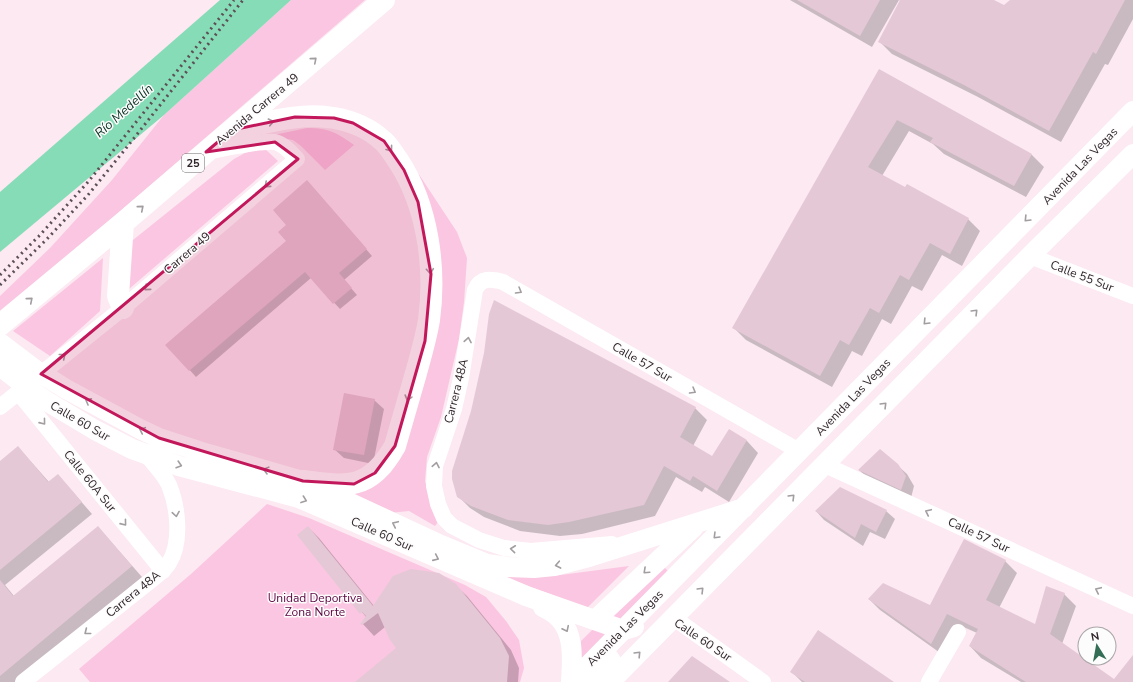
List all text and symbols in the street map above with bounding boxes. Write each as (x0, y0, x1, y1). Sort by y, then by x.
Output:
one-way arrow (309, 57, 317, 64)
street label: Avenida Carrera 49 (212, 69, 302, 149)
water label: Río Medellín (91, 80, 157, 142)
one-way arrow (268, 118, 274, 127)
street label: Avenida Las Vegas (1039, 124, 1121, 208)
one-way arrow (385, 145, 392, 152)
road number: 25 (182, 154, 204, 172)
one-way arrow (264, 180, 272, 187)
one-way arrow (136, 205, 143, 212)
one-way arrow (1024, 214, 1032, 222)
street label: Carrera 49 (160, 228, 214, 278)
street label: Calle 55 Sur (1048, 257, 1117, 296)
one-way arrow (426, 268, 435, 274)
one-way arrow (144, 283, 152, 290)
one-way arrow (515, 287, 522, 294)
one-way arrow (25, 298, 33, 305)
one-way arrow (970, 309, 978, 317)
one-way arrow (924, 317, 931, 325)
one-way arrow (463, 336, 472, 343)
street label: Calle 57 Sur (609, 338, 675, 386)
one-way arrow (59, 354, 66, 361)
street label: Avenida Las Vegas (812, 355, 894, 439)
street label: Carrera 48A (440, 357, 472, 425)
one-way arrow (688, 386, 696, 394)
one-way arrow (405, 395, 413, 401)
street label: Calle 60 Sur (47, 397, 113, 445)
one-way arrow (85, 399, 92, 406)
one-way arrow (879, 402, 887, 410)
one-way arrow (38, 418, 45, 425)
one-way arrow (139, 427, 146, 435)
street label: Calle 60A Sur (60, 447, 120, 516)
one-way arrow (175, 460, 182, 469)
one-way arrow (431, 462, 439, 468)
one-way arrow (262, 466, 269, 475)
one-way arrow (787, 494, 795, 502)
one-way arrow (301, 495, 308, 504)
one-way arrow (925, 509, 933, 517)
one-way arrow (171, 511, 180, 517)
street label: Calle 60 Sur (348, 513, 416, 555)
street label: Calle 57 Sur (945, 514, 1013, 557)
one-way arrow (120, 519, 127, 526)
one-way arrow (392, 521, 399, 529)
one-way arrow (713, 531, 721, 539)
one-way arrow (510, 545, 516, 554)
one-way arrow (432, 553, 440, 561)
one-way arrow (555, 560, 561, 568)
street label: Carrera 48A (102, 567, 164, 621)
one-way arrow (643, 567, 651, 574)
street label: Avenida Las Vegas (583, 586, 667, 670)
one-way arrow (696, 587, 704, 595)
one-way arrow (1094, 587, 1102, 595)
park label: Unidad Deportiva Zona Norte (268, 590, 362, 620)
street label: Calle 60 Sur (671, 615, 736, 666)
one-way arrow (561, 625, 569, 632)
north arrow (1077, 626, 1117, 666)
one-way arrow (84, 627, 91, 634)
text: N (1090, 629, 1101, 645)
one-way arrow (633, 651, 641, 659)

